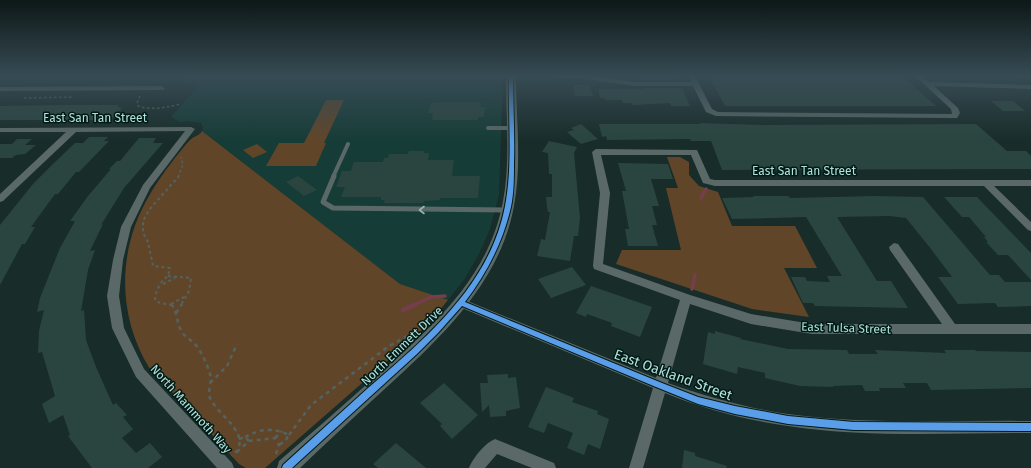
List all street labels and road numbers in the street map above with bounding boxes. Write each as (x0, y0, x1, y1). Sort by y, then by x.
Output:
street label: East San Tan Street (43, 111, 148, 125)
street label: East San Tan Street (752, 164, 857, 178)
street label: North Emmett Drive (358, 304, 446, 388)
street label: East Tulsa Street (801, 319, 892, 337)
street label: East Oakland Street (612, 346, 735, 405)
street label: North Mammoth Way (148, 362, 234, 456)

